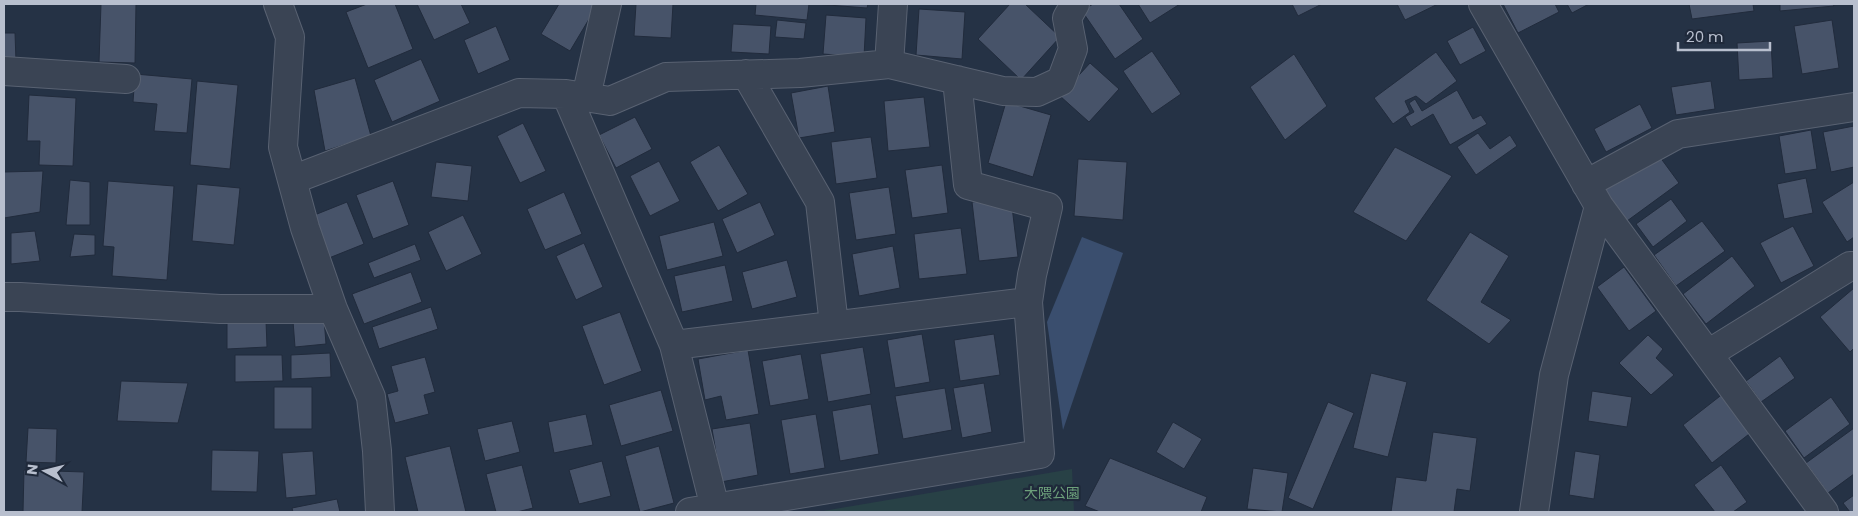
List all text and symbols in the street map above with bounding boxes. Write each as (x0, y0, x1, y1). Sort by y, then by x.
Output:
scale bar (1678, 20, 1770, 52)
text: 20 m (1686, 26, 1724, 47)
north arrow (20, 446, 70, 496)
text: N (22, 463, 43, 476)
park label: 大隈公園 (1024, 483, 1080, 503)

